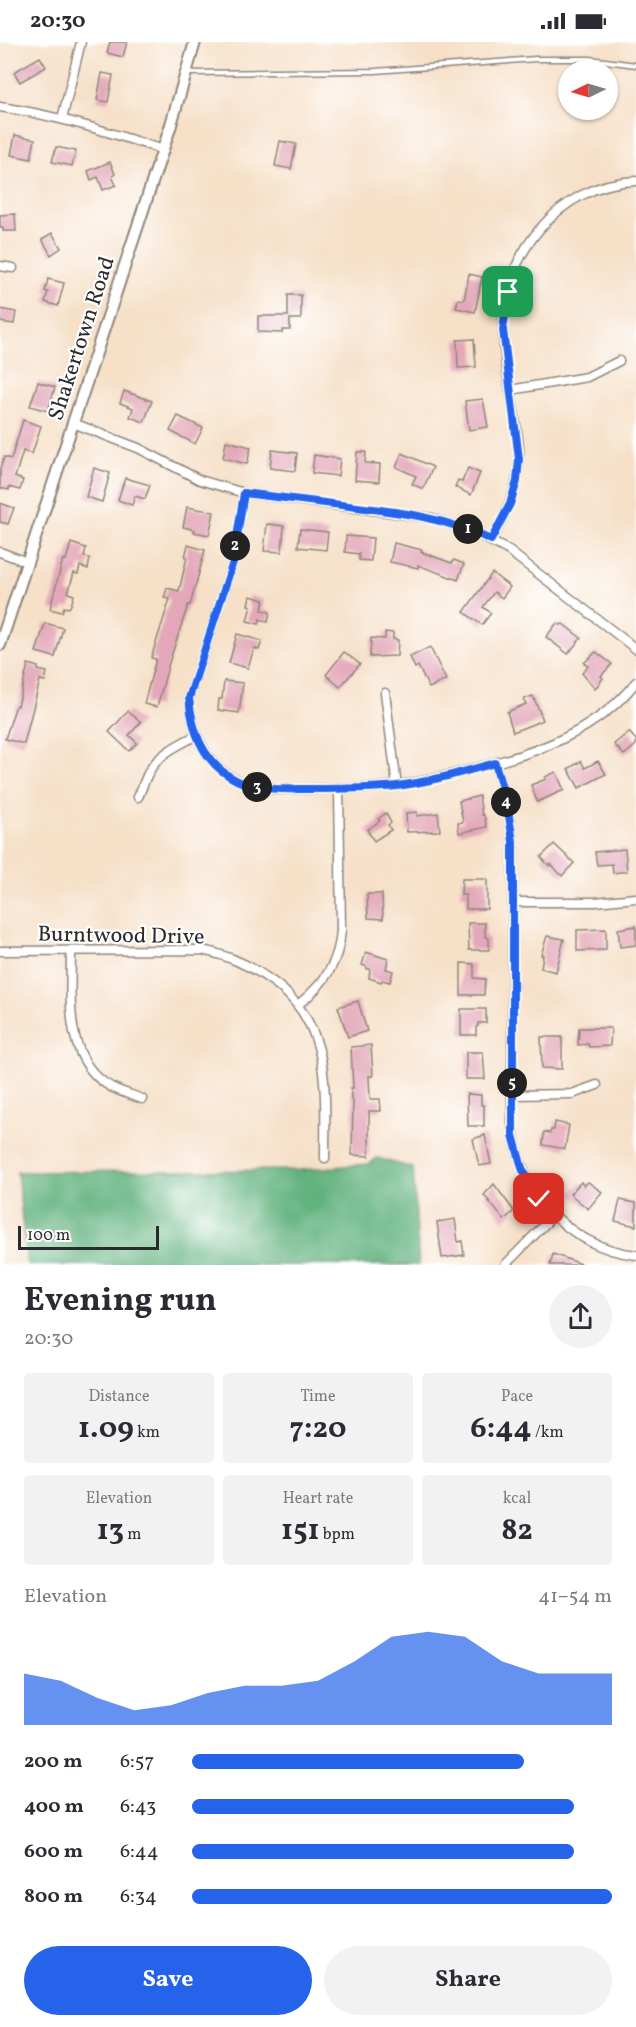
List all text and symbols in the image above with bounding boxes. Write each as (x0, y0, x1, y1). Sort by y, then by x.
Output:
text: 20:30 (30, 6, 86, 37)
north arrow (558, 60, 618, 120)
map controls (558, 60, 618, 120)
street label: Shakertown Road (41, 253, 124, 425)
pin (482, 266, 533, 317)
icon: arrive (491, 275, 524, 308)
pin: 1 (453, 514, 483, 544)
text: 1 (465, 518, 471, 540)
pin: 2 (220, 531, 250, 561)
text: 2 (231, 535, 239, 557)
pin: 3 (242, 772, 272, 802)
text: 3 (253, 776, 261, 798)
pin: 4 (491, 787, 521, 817)
text: 4 (501, 791, 511, 813)
street label: Burntwood Drive (37, 920, 205, 953)
pin: 5 (497, 1068, 527, 1098)
text: 5 (508, 1072, 516, 1094)
pin (513, 1173, 564, 1224)
icon: check (522, 1182, 555, 1215)
scale bar (18, 1223, 159, 1250)
text: 100 m (27, 1225, 70, 1247)
text: Evening run (24, 1279, 217, 1325)
button: share (549, 1285, 612, 1348)
text: 20:30 (24, 1325, 73, 1353)
text: Distance (88, 1386, 150, 1408)
text: Time (300, 1386, 336, 1408)
text: Pace (501, 1386, 533, 1408)
text: 1.09 (78, 1408, 134, 1450)
text: 7:20 (290, 1408, 346, 1450)
text: 6:44 (470, 1408, 532, 1450)
text: km (134, 1422, 160, 1444)
text: /km (532, 1422, 564, 1444)
text: Elevation (86, 1488, 152, 1510)
text: Heart rate (283, 1488, 353, 1510)
text: kcal (503, 1488, 531, 1510)
text: 13 (97, 1510, 124, 1552)
text: 151 (281, 1510, 320, 1552)
text: 82 (501, 1510, 533, 1552)
text: m (124, 1524, 141, 1546)
text: bpm (320, 1524, 355, 1546)
text: Elevation (24, 1583, 107, 1611)
text: 41–54 m (538, 1583, 612, 1611)
text: 200 m (24, 1748, 82, 1776)
text: 6:57 (120, 1748, 154, 1776)
text: 400 m (24, 1793, 84, 1821)
text: 6:43 (120, 1793, 156, 1821)
text: 600 m (24, 1838, 83, 1866)
text: 6:44 (120, 1838, 159, 1866)
text: 800 m (24, 1883, 83, 1911)
text: 6:34 (120, 1883, 157, 1911)
button: Save (24, 1946, 312, 2015)
button: Share (324, 1946, 612, 2015)

